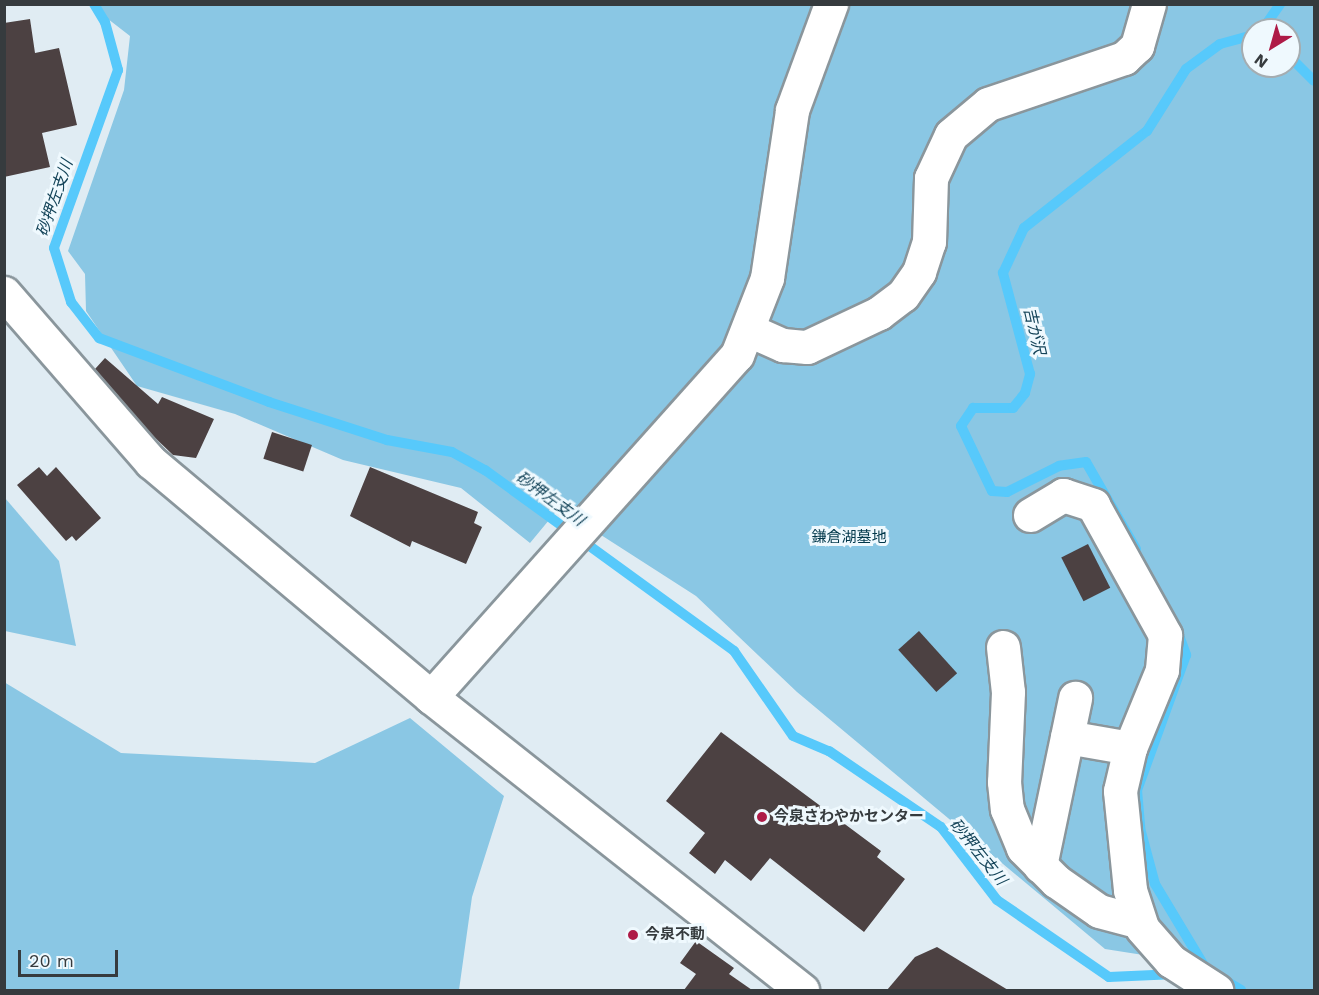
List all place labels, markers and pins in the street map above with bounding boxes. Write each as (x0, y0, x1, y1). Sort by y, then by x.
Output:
place label: 今泉さわやかセンター (774, 808, 924, 826)
marker: 今泉さわやかセンター (755, 810, 769, 824)
place label: 今泉不動 (645, 926, 705, 944)
marker: 今泉不動 (626, 928, 640, 942)

